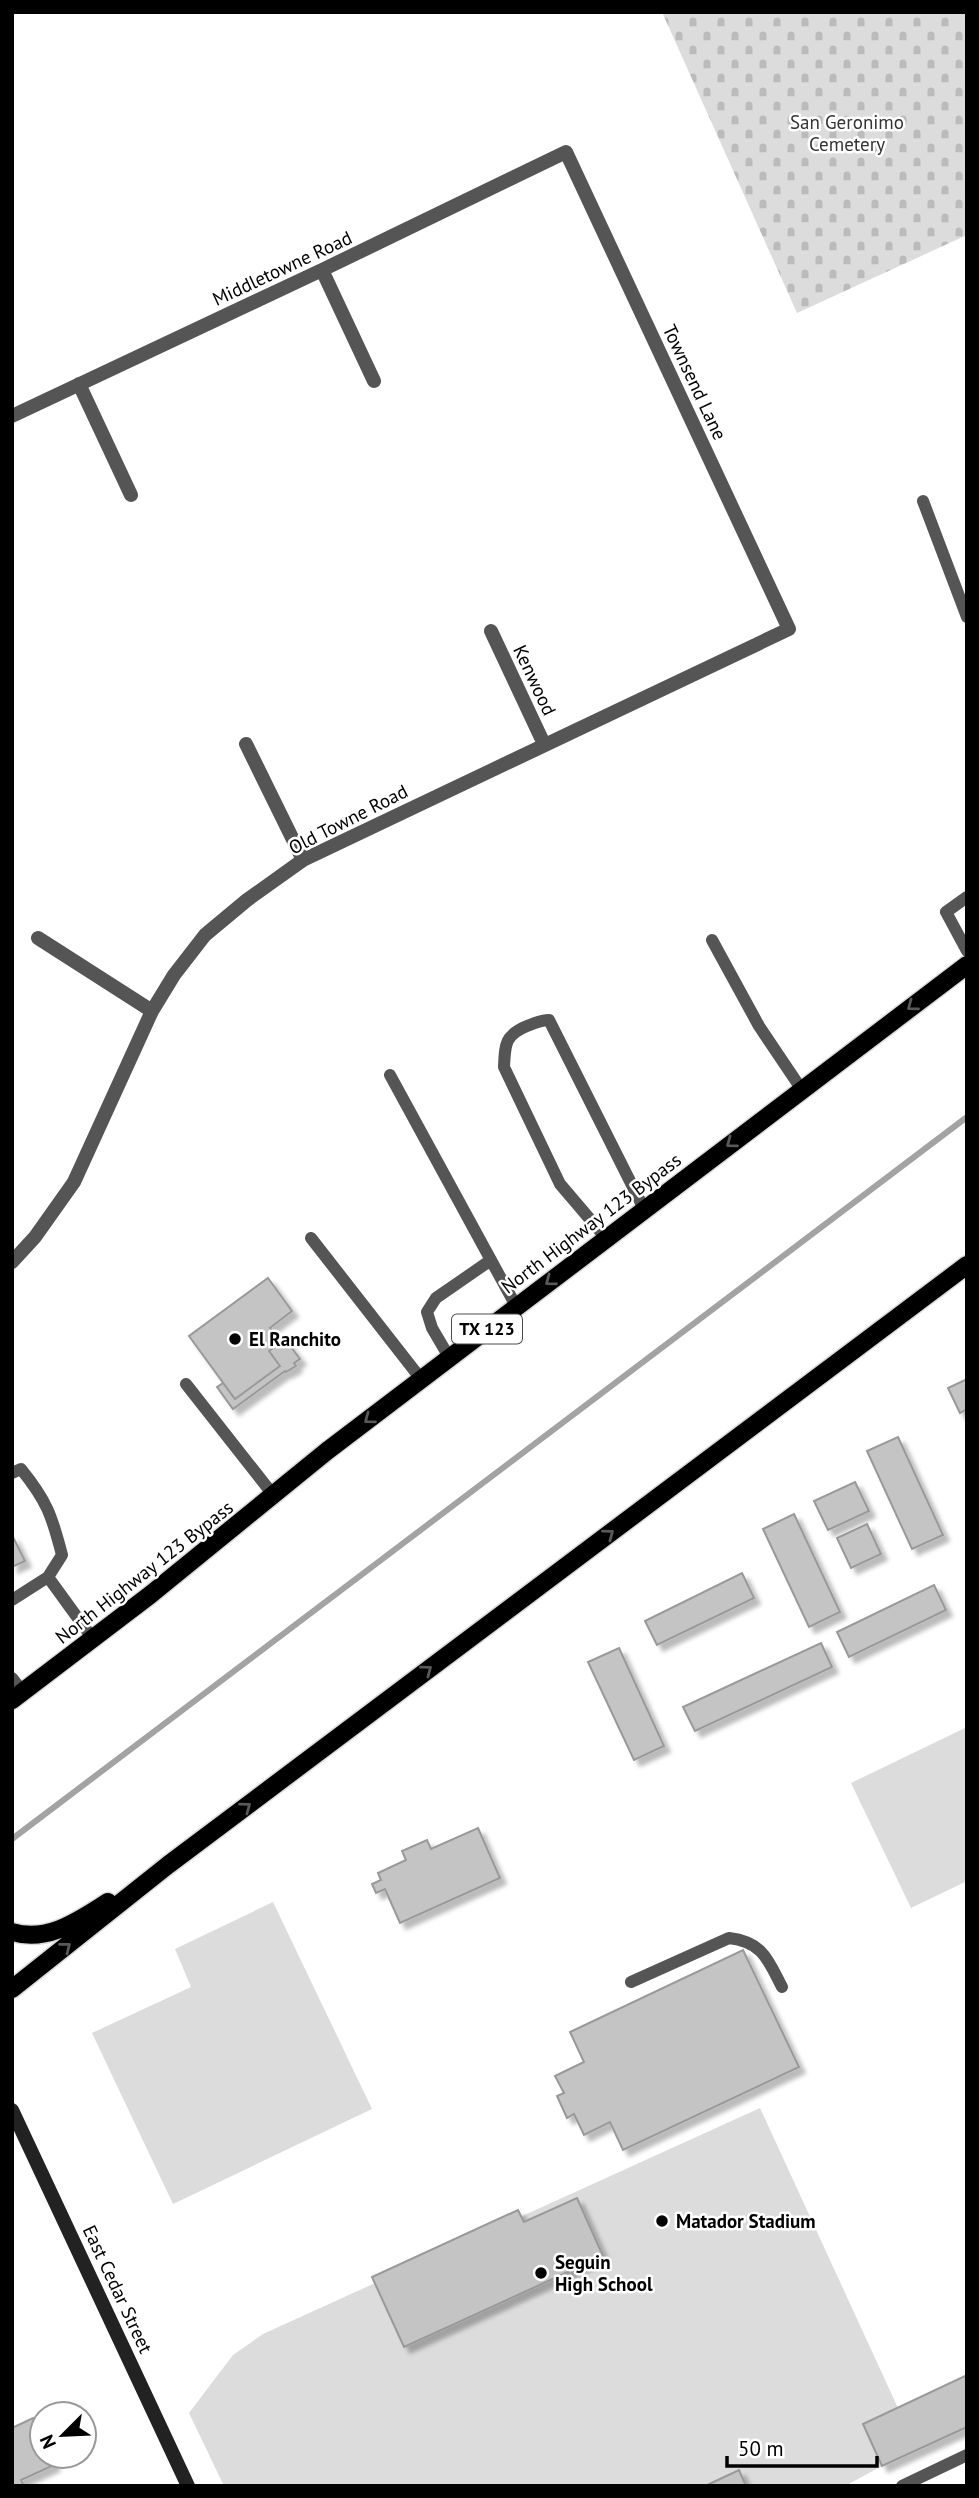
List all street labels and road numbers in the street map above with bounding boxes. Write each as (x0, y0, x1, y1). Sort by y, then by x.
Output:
street label: Middletowne Road (208, 225, 356, 311)
street label: Townsend Lane (658, 320, 732, 444)
street label: Kenwood (508, 641, 562, 719)
street label: Old Towne Road (284, 779, 412, 859)
street label: North Highway 123 Bypass (496, 1148, 686, 1298)
road number: TX 123 (452, 1314, 522, 1344)
street label: North Highway 123 Bypass (50, 1495, 238, 1649)
street label: East Cedar Street (78, 2221, 158, 2357)

